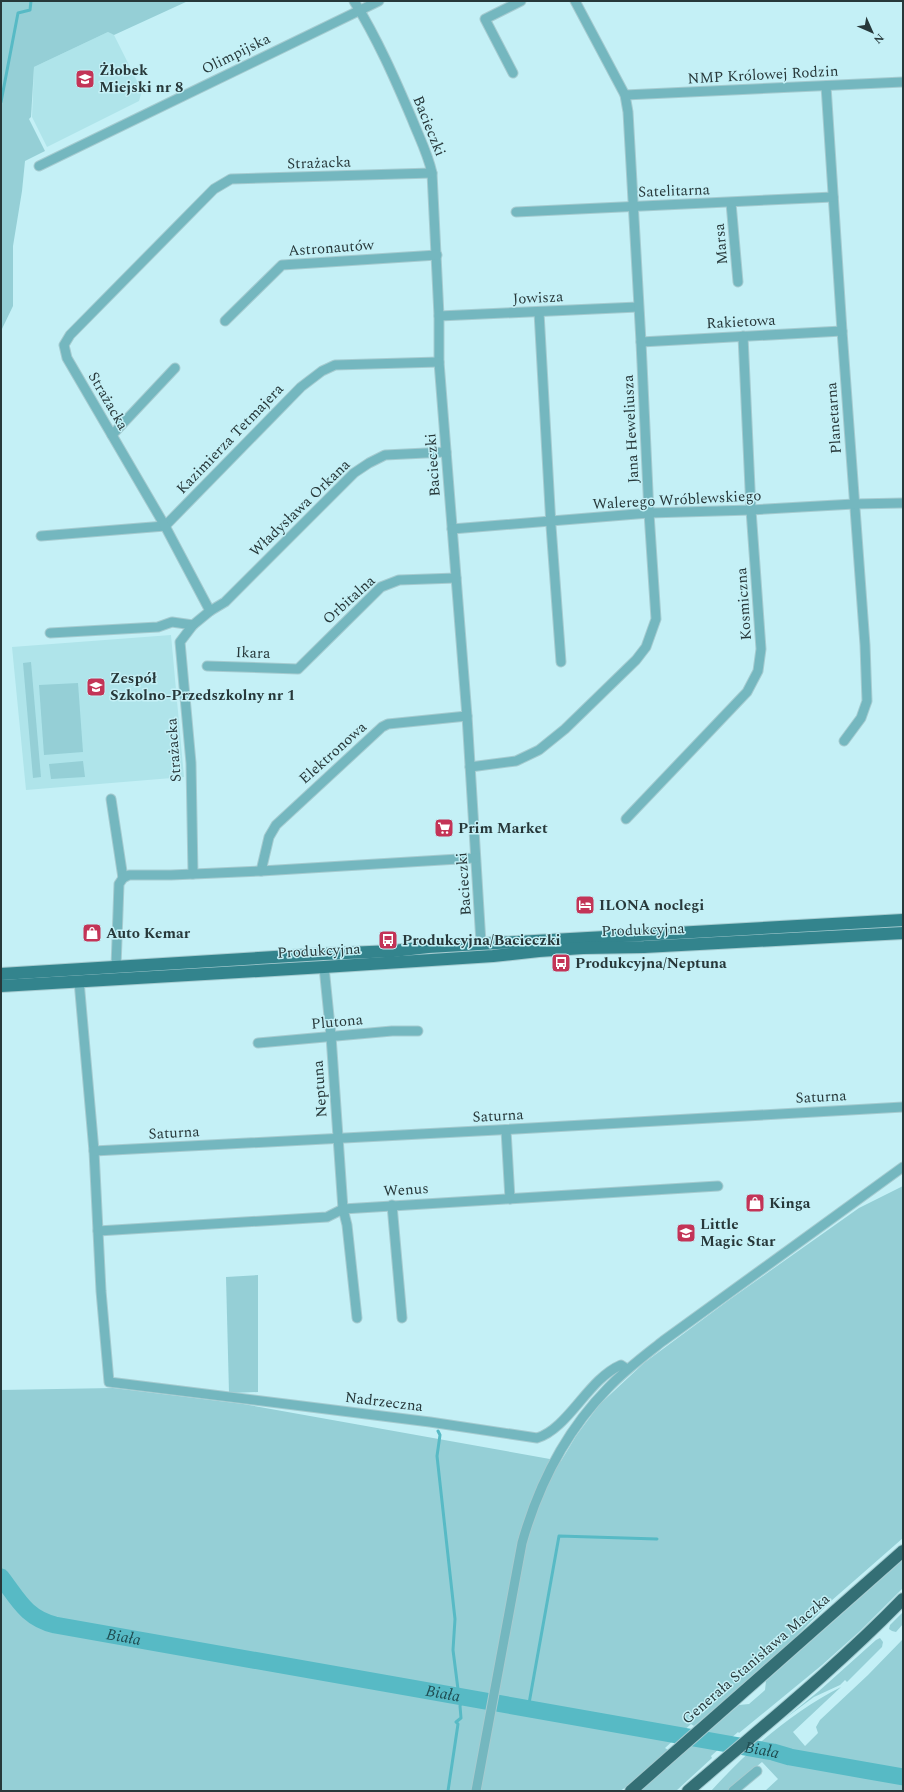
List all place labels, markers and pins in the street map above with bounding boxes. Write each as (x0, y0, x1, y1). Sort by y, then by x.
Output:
place label: Żłobek Miejski nr 8 (99, 59, 183, 99)
school or university icon: Żłobek Miejski nr 8 (74, 68, 96, 90)
place label: Zespół Szkolno-Przedszkolny nr 1 (110, 667, 295, 707)
school or university icon: Zespół Szkolno-Przedszkolny nr 1 (85, 676, 107, 698)
supermarket icon: Prim Market (433, 817, 455, 839)
place label: Prim Market (458, 817, 548, 840)
hotel icon: ILONA noclegi (574, 894, 596, 916)
place label: ILONA noclegi (599, 894, 704, 917)
shop icon: Auto Kemar (81, 922, 103, 944)
place label: Auto Kemar (106, 922, 191, 945)
bus stop icon: Produkcyjna/Bacieczki (377, 929, 399, 951)
place label: Produkcyjna/Bacieczki (402, 929, 561, 952)
bus stop icon: Produkcyjna/Neptuna (550, 952, 572, 974)
place label: Produkcyjna/Neptuna (575, 952, 727, 975)
shop icon: Kinga (744, 1192, 766, 1214)
place label: Kinga (769, 1192, 811, 1215)
place label: Little Magic Star (700, 1213, 776, 1253)
school or university icon: Little Magic Star (675, 1222, 697, 1244)

